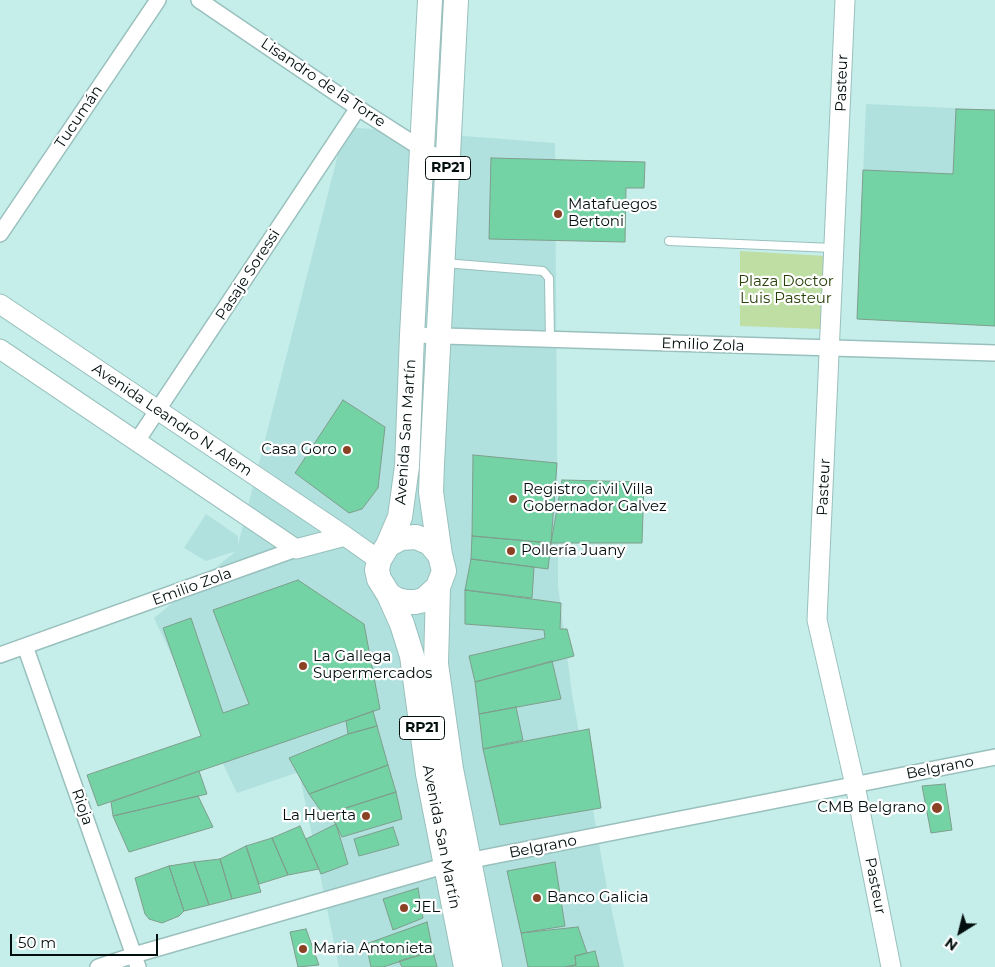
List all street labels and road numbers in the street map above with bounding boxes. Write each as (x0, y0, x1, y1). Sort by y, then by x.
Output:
street label: Lisandro de la Torre (257, 35, 389, 131)
street label: Pasteur (832, 54, 852, 112)
street label: Tucumán (51, 82, 107, 152)
road number: RP21 (426, 156, 470, 180)
street label: Pasaje Soressi (212, 226, 284, 324)
street label: Emilio Zola (661, 335, 745, 355)
street label: Avenida San Martín (392, 358, 420, 506)
street label: Avenida Leandro N. Alem (88, 360, 256, 480)
street label: Pasteur (814, 458, 834, 516)
street label: Emilio Zola (150, 564, 234, 610)
road number: RP21 (400, 716, 444, 740)
street label: Belgrano (905, 753, 975, 783)
street label: Avenida San Martín (418, 763, 464, 911)
street label: Rioja (67, 786, 97, 828)
street label: Belgrano (508, 832, 578, 862)
street label: Pasteur (861, 856, 889, 916)

